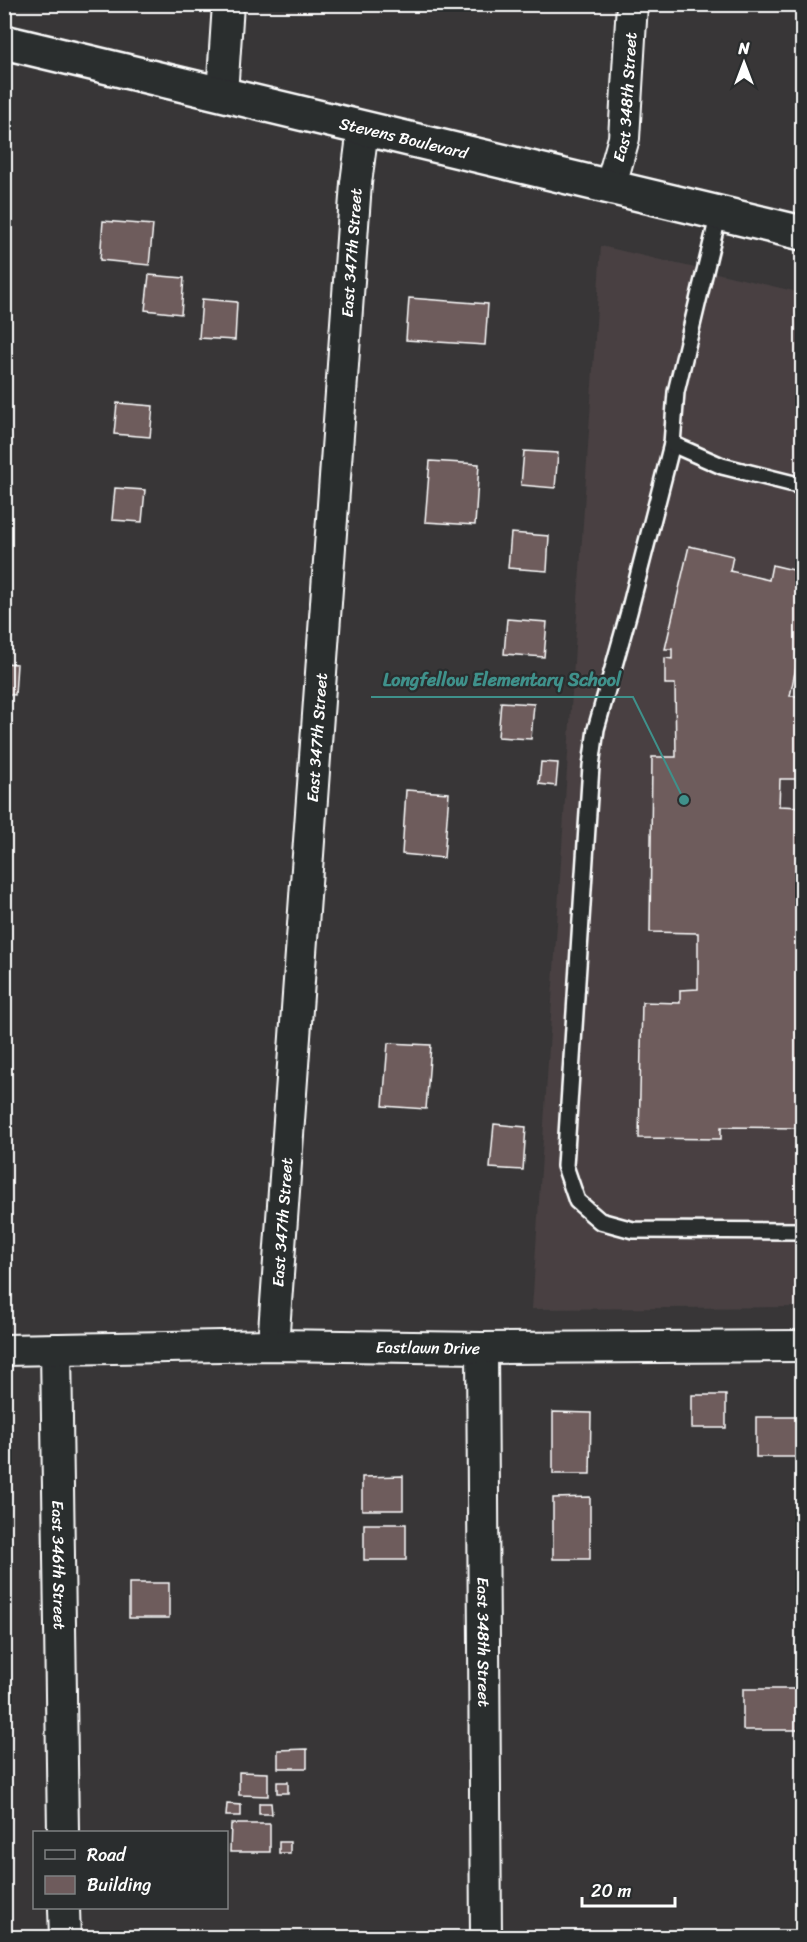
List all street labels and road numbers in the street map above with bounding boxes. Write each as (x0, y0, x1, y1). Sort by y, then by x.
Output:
street label: East 348th Street (604, 31, 645, 165)
street label: Stevens Boulevard (337, 108, 472, 167)
street label: East 347th Street (332, 187, 370, 318)
street label: East 347th Street (297, 672, 335, 803)
street label: East 347th Street (263, 1157, 301, 1288)
street label: Eastlawn Drive (376, 1332, 480, 1362)
street label: East 346th Street (44, 1500, 75, 1630)
street label: East 348th Street (469, 1577, 499, 1707)

